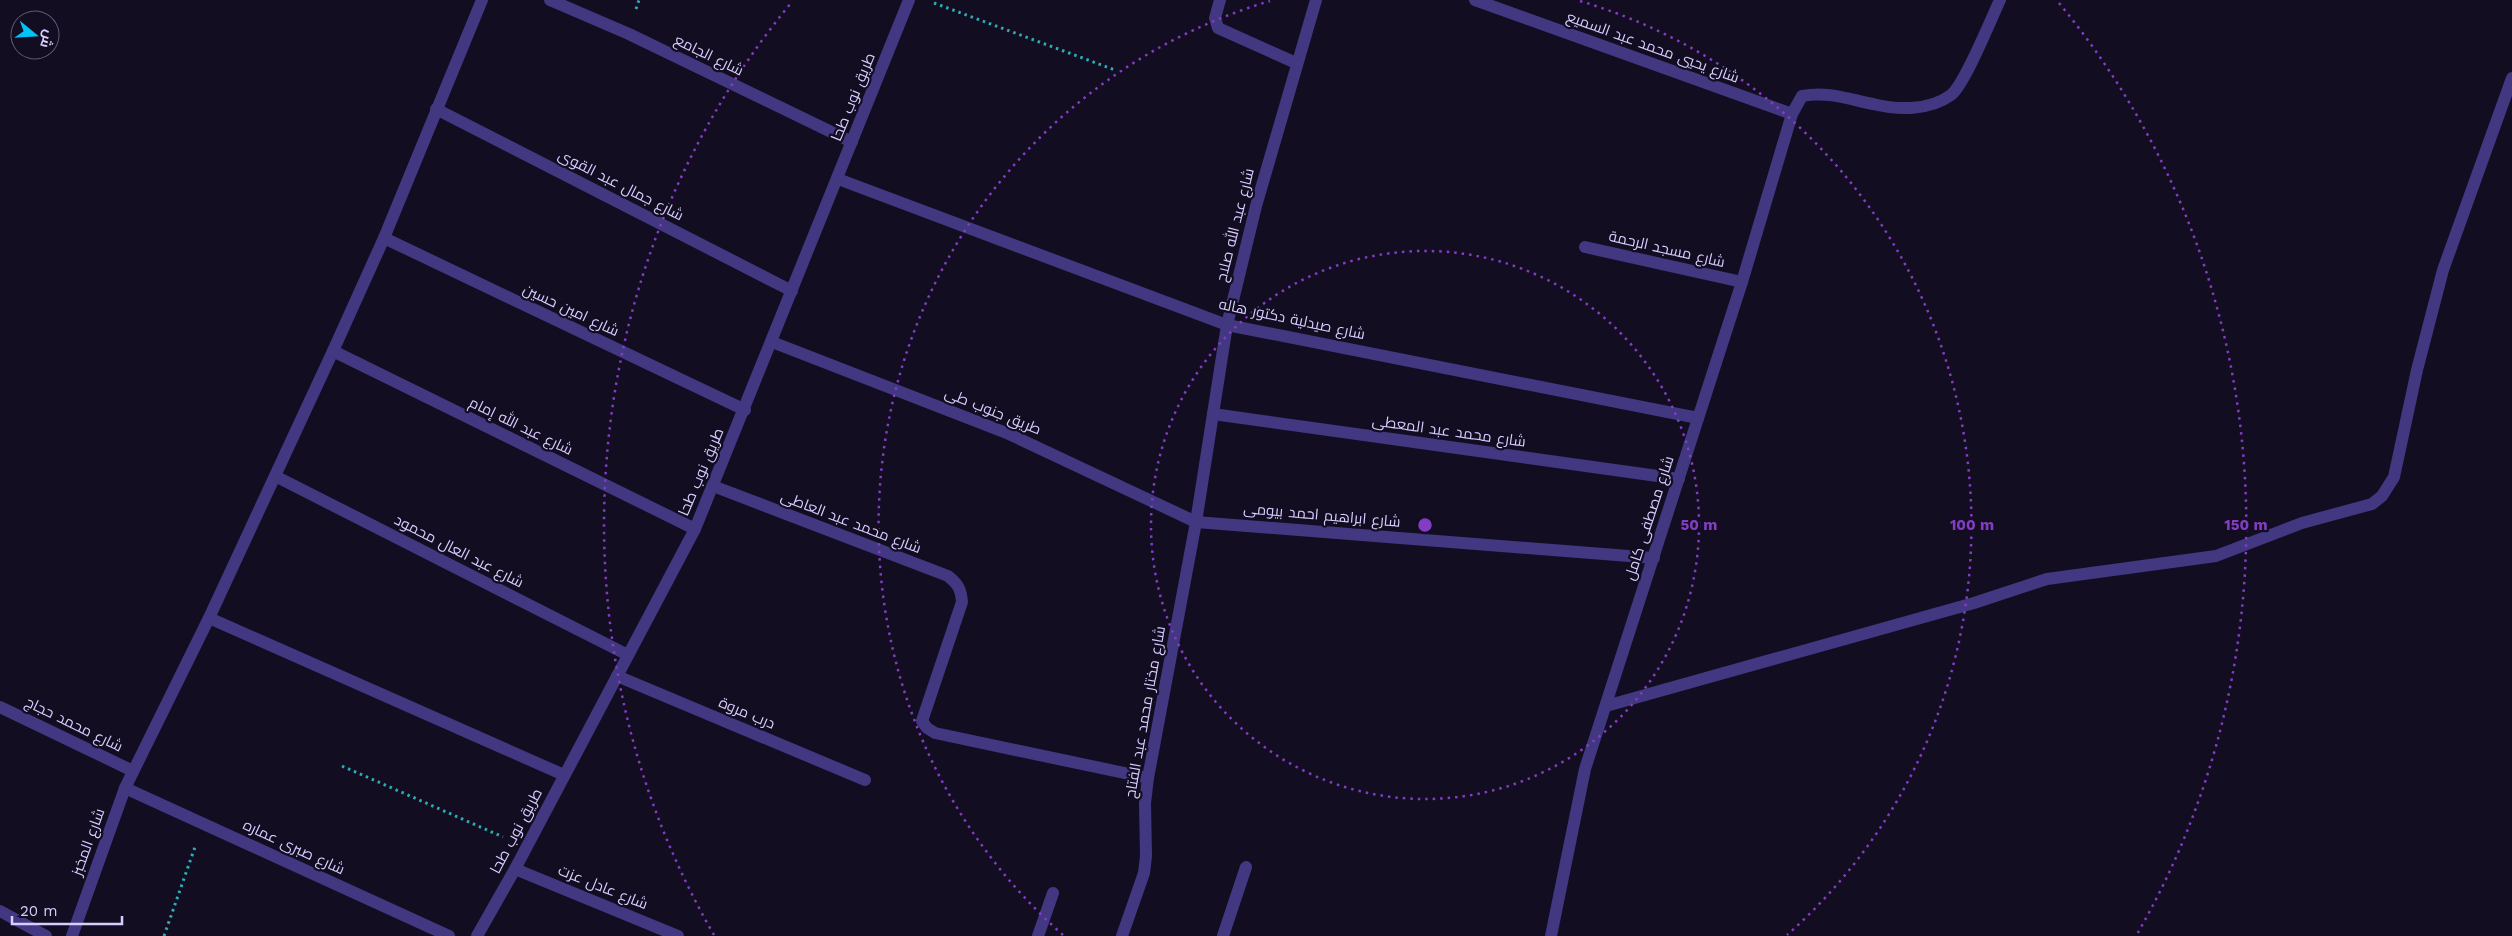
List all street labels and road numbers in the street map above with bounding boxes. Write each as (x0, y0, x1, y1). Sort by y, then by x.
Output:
street label: شارع يحيي محمد عبد السميع (1564, 7, 1742, 89)
street label: شارع الجامع (671, 30, 747, 81)
street label: طريق نوب طحا (827, 50, 880, 144)
street label: شارع جمال عبد القوى (554, 146, 687, 226)
street label: شارع عبد الله صلاح (1211, 166, 1260, 284)
street label: شارع مسجد الرحمة (1607, 227, 1727, 273)
street label: شارع امين حسين (519, 280, 622, 342)
street label: شارع صيدلية دكتور هاله (1217, 295, 1367, 345)
street label: طريق جنوب طى (942, 384, 1044, 439)
street label: شارع عبد الله إمام (465, 392, 576, 461)
street label: شارع محمد عبد المعطى (1371, 411, 1527, 453)
street label: طريق نوب طحا (674, 425, 729, 519)
street label: شارع مصطفى كامل (1620, 454, 1680, 583)
street label: شارع محمد عبد العاطى (777, 487, 924, 559)
street label: شارع ابراهيم احمد بيومى (1242, 499, 1401, 533)
street label: شارع عبد العال محمود (391, 511, 527, 593)
street label: شارع مختار محمد عبد الفتاح (1121, 625, 1171, 800)
street label: شارع محمد حجاج (21, 693, 126, 757)
street label: درب مروة (716, 693, 778, 733)
street label: طريق نوب طحا (486, 785, 547, 877)
street label: شارع المخبز (67, 806, 110, 880)
street label: شارع صبرى عماره (239, 816, 348, 880)
street label: شارع عادل عزت (555, 861, 650, 915)

